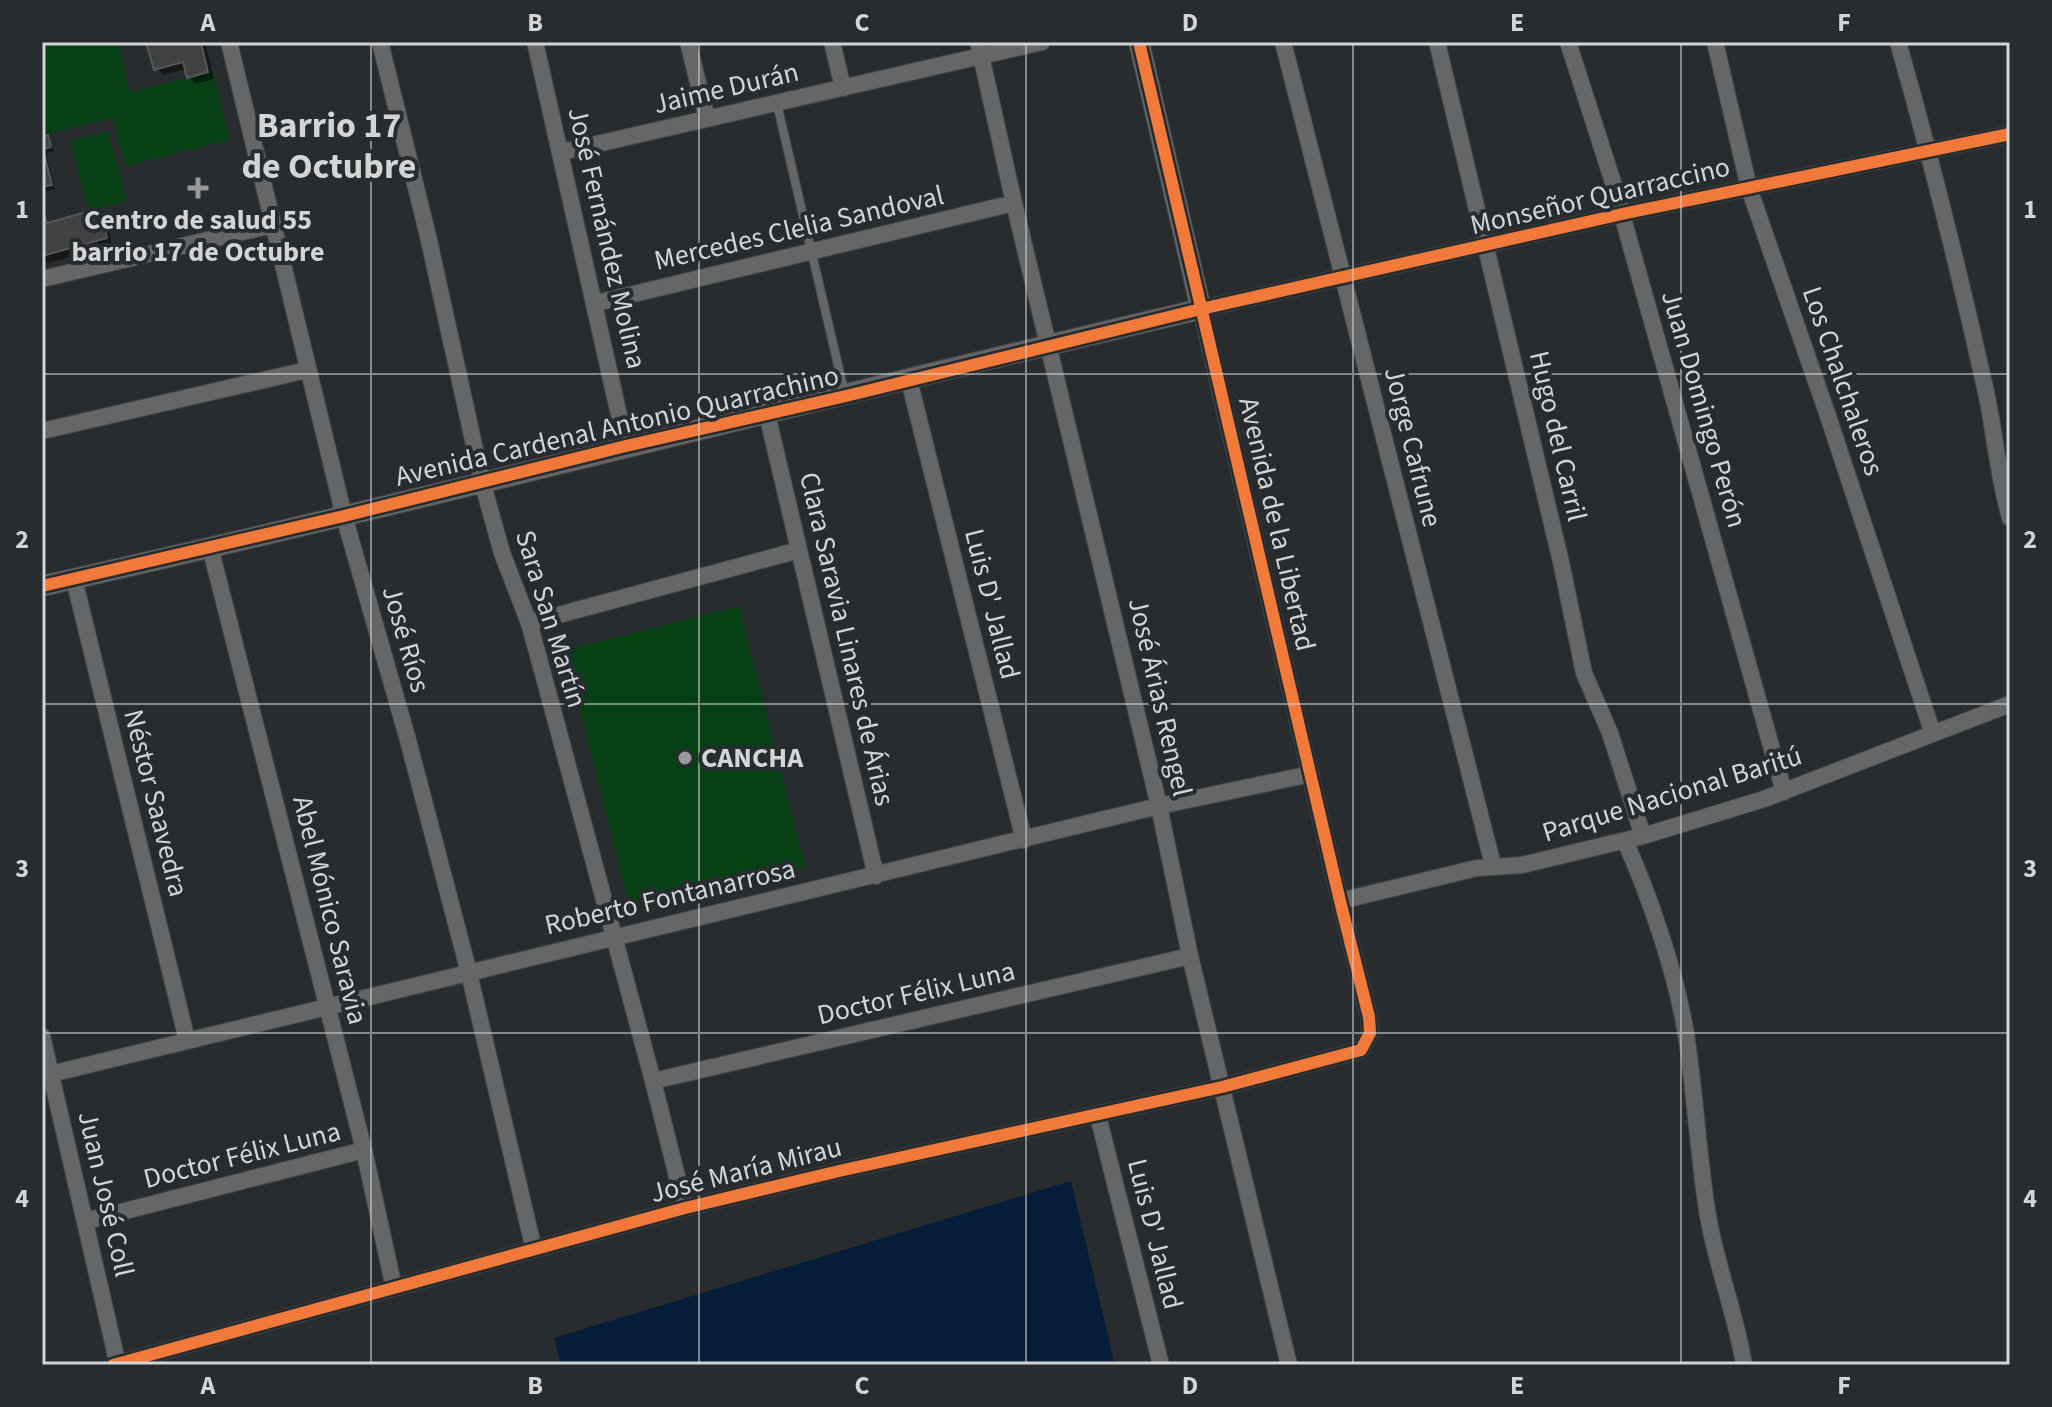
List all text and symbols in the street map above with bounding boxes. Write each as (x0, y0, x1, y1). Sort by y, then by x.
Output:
text: A (200, 4, 217, 41)
text: B (527, 4, 543, 41)
text: C (854, 4, 870, 41)
text: D (1182, 4, 1198, 41)
text: E (1510, 4, 1524, 41)
text: F (1837, 4, 1851, 41)
street label: Jaime Durán (649, 52, 803, 124)
district label: Barrio 17 de Octubre (241, 100, 417, 192)
street label: José Fernández Molina (557, 103, 657, 373)
street label: Monseñor Quarraccino (1466, 147, 1734, 245)
street label: Mercedes Clelia Sandoval (650, 175, 948, 281)
marker: Centro de salud 55 barrio 17 de Octubre (187, 177, 209, 199)
text: 1 (15, 191, 29, 228)
text: 1 (2023, 191, 2037, 228)
place label: Centro de salud 55 barrio 17 de Octubre (72, 200, 324, 272)
street label: Los Chalchaleros (1792, 281, 1894, 481)
street label: Juan Domingo Perón (1651, 286, 1757, 532)
street label: Hugo del Carril (1519, 347, 1597, 525)
street label: Avenida Cardenal Antonio Quarrachino (391, 355, 843, 497)
street label: Jorge Cafrune (1374, 363, 1452, 531)
street label: Avenida de la Libertad (1228, 393, 1326, 655)
street label: Clara Saravia Linares de Árias (789, 468, 905, 810)
text: 2 (15, 521, 29, 558)
text: 2 (2023, 521, 2037, 558)
street label: Luis D' Jallad (954, 524, 1030, 684)
street label: Sara San Martín (505, 525, 597, 713)
street label: José Ríos (372, 581, 440, 697)
street label: José Árias Rengel (1118, 594, 1202, 800)
street label: Néstor Saavedra (113, 705, 199, 901)
street label: Parque Nacional Baritú (1537, 735, 1807, 853)
place label: CANCHA (701, 738, 804, 778)
marker: CANCHA (676, 749, 694, 767)
street label: Abel Mónico Saravia (282, 791, 378, 1029)
street label: Roberto Fontanarrosa (541, 849, 799, 945)
text: 3 (15, 850, 29, 887)
text: 3 (2023, 850, 2037, 887)
street label: Doctor Félix Luna (813, 951, 1019, 1035)
street label: Juan José Coll (68, 1107, 144, 1281)
street label: Doctor Félix Luna (139, 1111, 345, 1199)
street label: José María Mirau (646, 1127, 846, 1213)
street label: Luis D' Jallad (1117, 1154, 1193, 1314)
text: 4 (15, 1180, 29, 1217)
text: 4 (2023, 1180, 2037, 1217)
text: A (200, 1367, 217, 1404)
text: B (527, 1367, 543, 1404)
text: C (854, 1367, 870, 1404)
text: D (1182, 1367, 1198, 1404)
text: E (1510, 1367, 1524, 1404)
text: F (1837, 1367, 1851, 1404)

